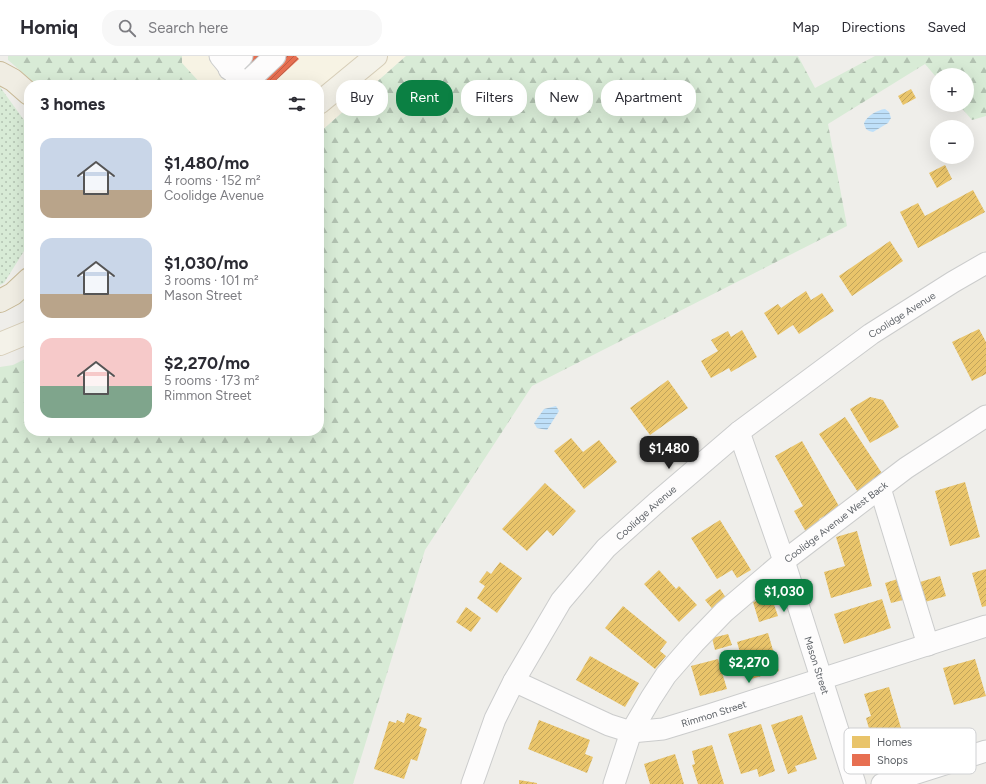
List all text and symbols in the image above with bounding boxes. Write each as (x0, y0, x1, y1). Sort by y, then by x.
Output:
search box (102, 10, 382, 46)
text: Homiq (20, 16, 78, 39)
icon: search (116, 17, 138, 39)
text: Search here (148, 19, 228, 37)
text: Map (792, 19, 820, 36)
text: Directions (842, 19, 905, 36)
text: Saved (927, 19, 966, 36)
map controls (930, 68, 974, 164)
button: + (930, 68, 974, 112)
chip: Buy (336, 80, 388, 116)
chip: Rent (396, 80, 453, 116)
chip: Filters (461, 80, 527, 116)
chip: New (535, 80, 593, 116)
chip: Apartment (601, 80, 696, 116)
icon: filters (286, 93, 308, 115)
text: 3 homes (40, 94, 105, 114)
button: − (930, 120, 974, 164)
text: $1,480/mo (164, 153, 249, 173)
icon: home (72, 154, 120, 202)
text: 4 rooms · 152 m² (164, 173, 261, 188)
text: Coolidge Avenue (164, 188, 264, 203)
text: $1,030/mo (164, 253, 249, 273)
icon: home (72, 254, 120, 302)
text: 3 rooms · 101 m² (164, 273, 259, 288)
text: Mason Street (164, 288, 242, 303)
street label: Coolidge Avenue (866, 288, 938, 341)
text: $2,270/mo (164, 353, 250, 373)
icon: home (72, 354, 120, 402)
text: 5 rooms · 173 m² (164, 373, 259, 388)
text: Rimmon Street (164, 388, 252, 403)
pin: $1,480 (636, 436, 702, 470)
text: $1,480 (649, 441, 689, 456)
street label: Coolidge Avenue West Back (781, 478, 890, 565)
street label: Coolidge Avenue (613, 482, 679, 543)
pin: $1,030 (751, 579, 817, 613)
text: $1,030 (764, 584, 804, 599)
street label: Mason Street (802, 635, 833, 696)
pin: $2,270 (716, 650, 782, 684)
text: $2,270 (728, 655, 770, 670)
street label: Rimmon Street (680, 697, 748, 730)
legend (844, 728, 976, 774)
text: Homes (877, 736, 912, 749)
text: Shops (877, 754, 908, 767)

